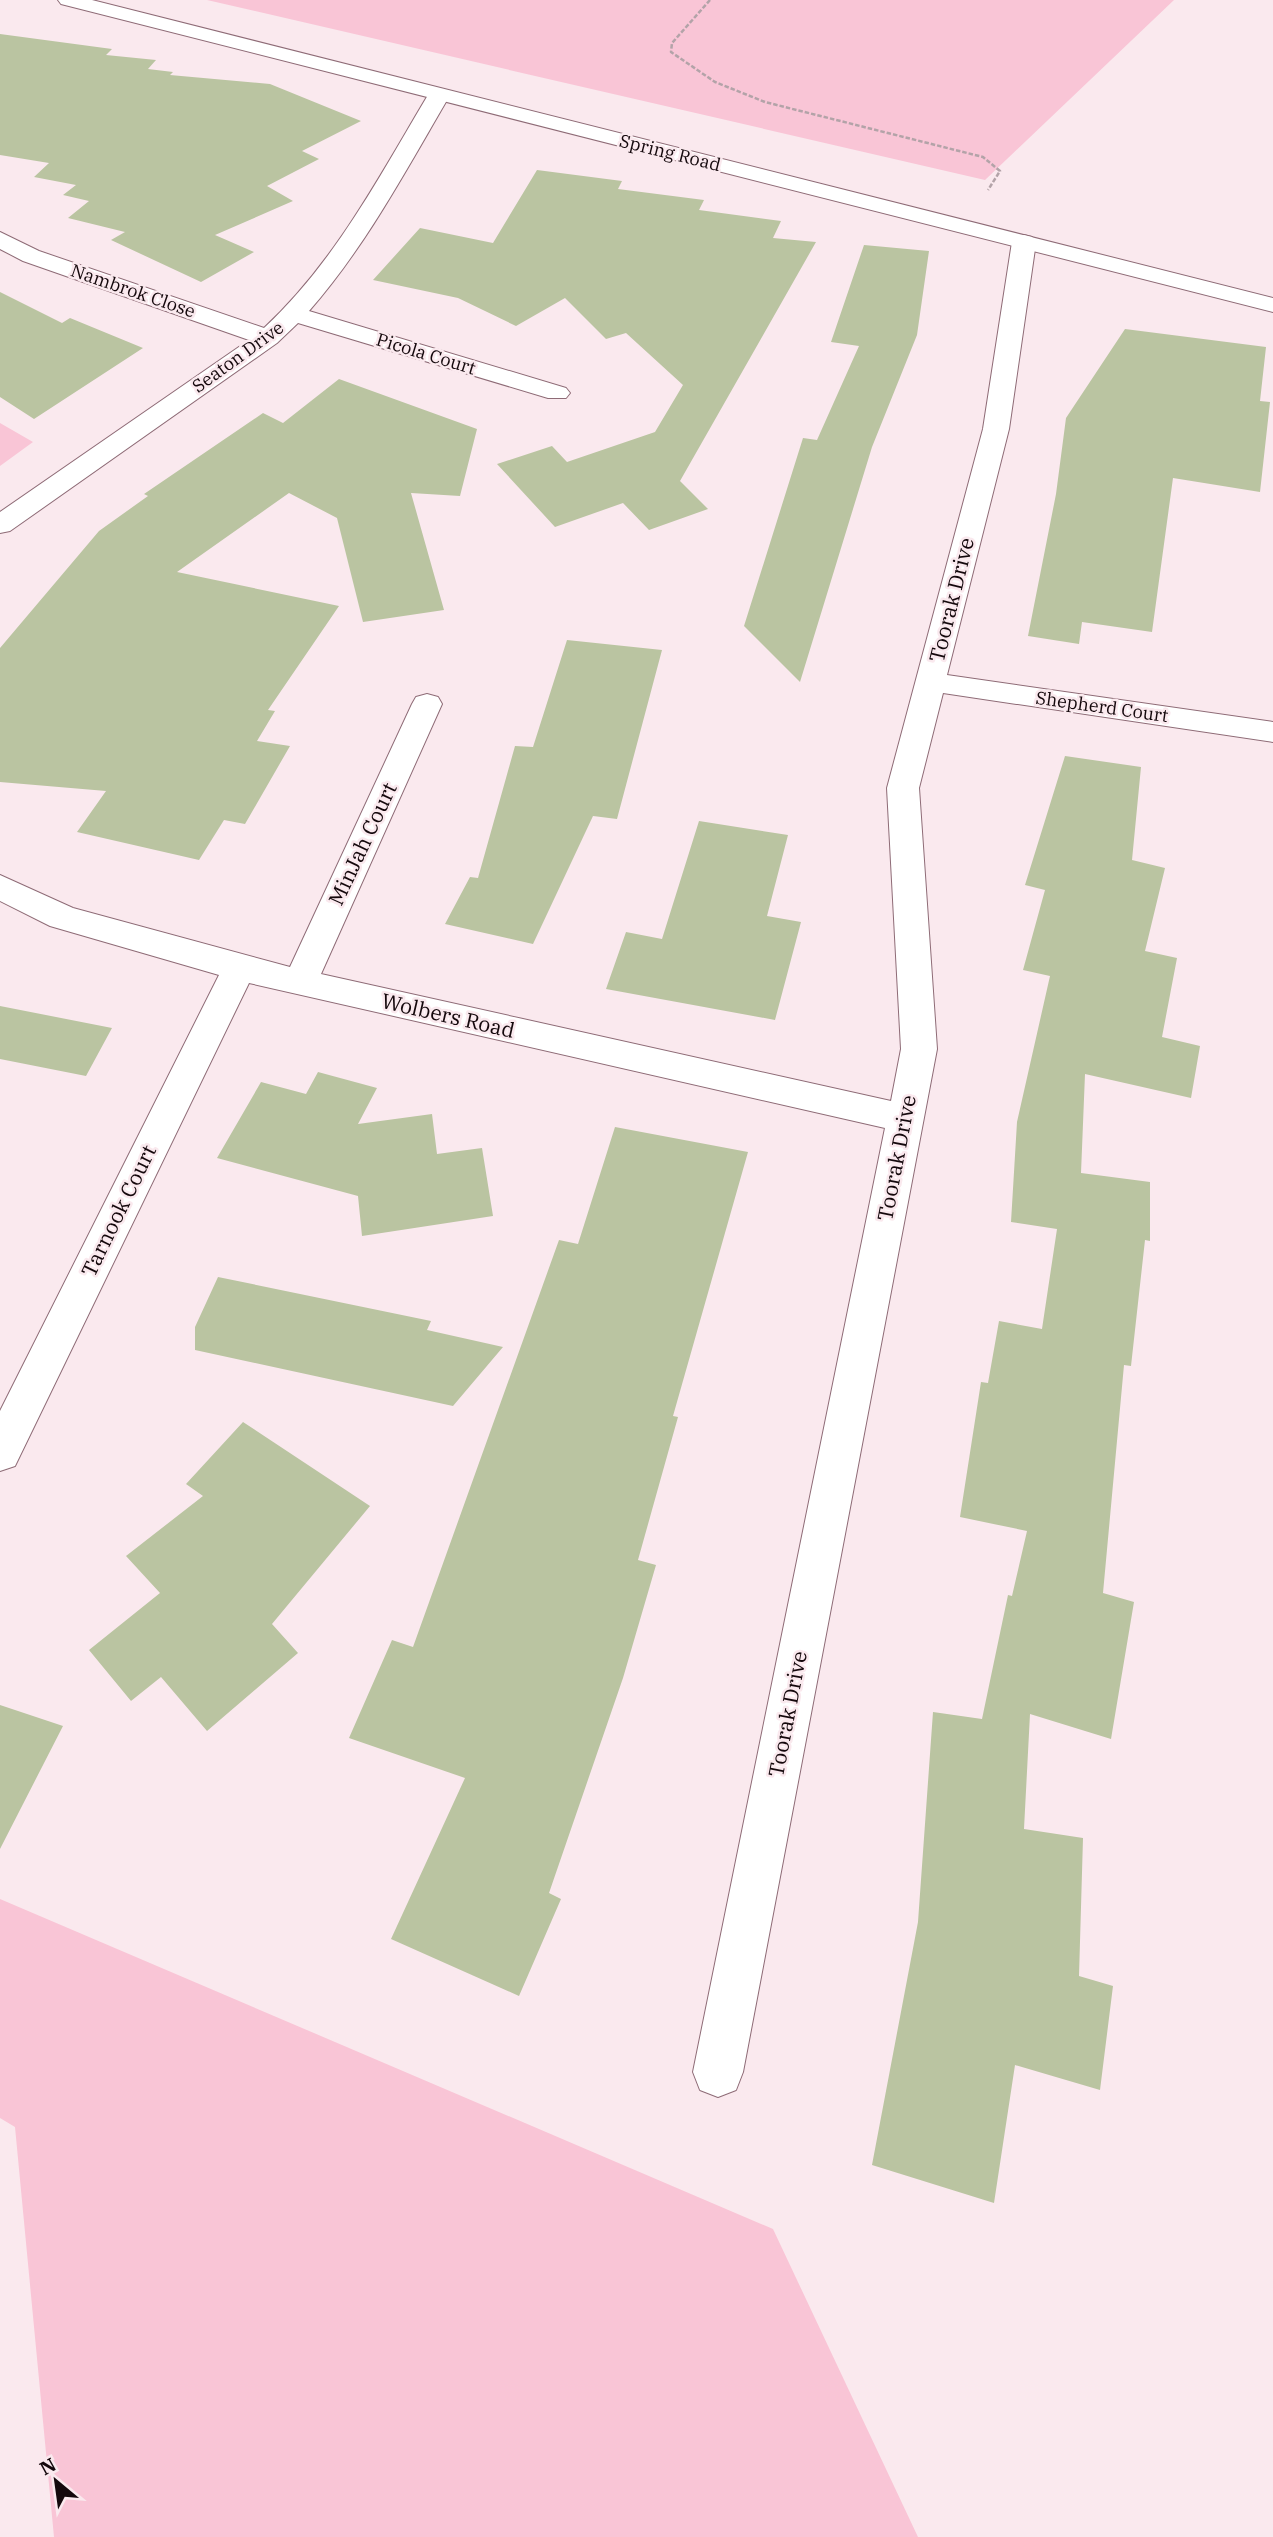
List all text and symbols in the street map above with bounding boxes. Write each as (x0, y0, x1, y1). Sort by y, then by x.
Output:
street label: Spring Road (617, 129, 723, 176)
street label: Nambrok Close (68, 258, 198, 323)
street label: Seaton Drive (187, 316, 288, 398)
street label: Picola Court (374, 327, 479, 380)
street label: Toorak Drive (922, 534, 980, 665)
street label: Shepherd Court (1034, 686, 1170, 727)
street label: MinJah Court (321, 778, 403, 910)
street label: Wolbers Road (379, 986, 518, 1044)
street label: Toorak Drive (870, 1093, 922, 1223)
street label: Tarnook Court (74, 1140, 162, 1281)
street label: Toorak Drive (761, 1649, 813, 1779)
north arrow (21, 2446, 91, 2516)
text: N (35, 2452, 60, 2480)

